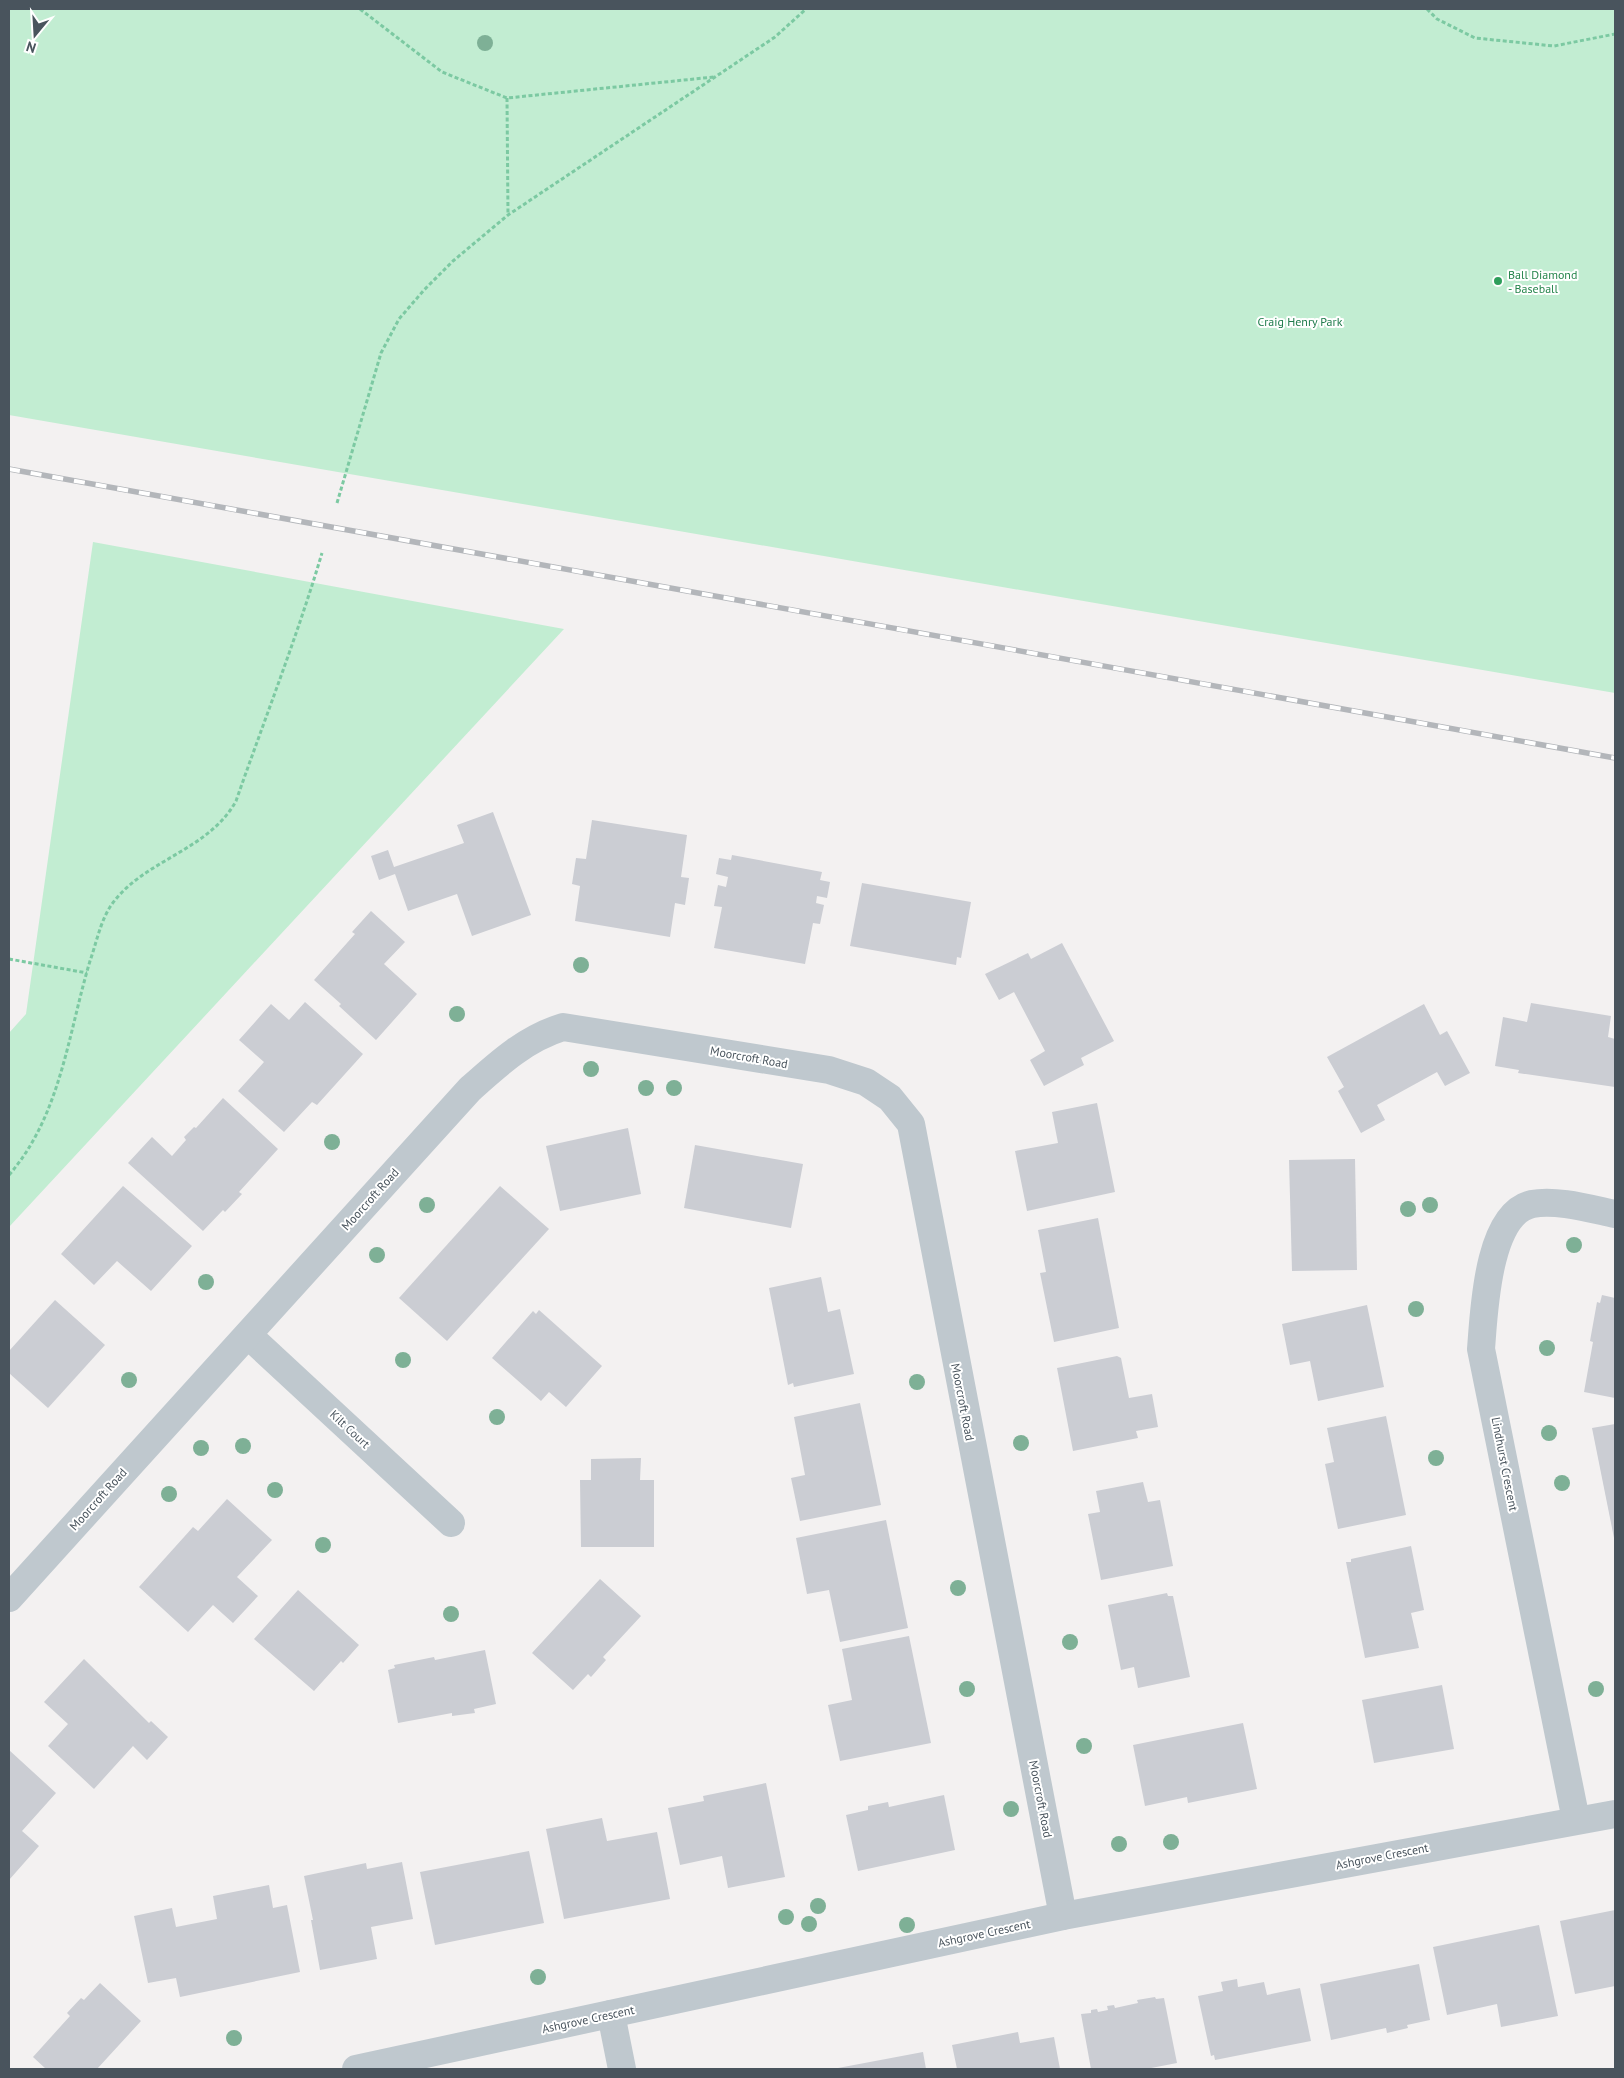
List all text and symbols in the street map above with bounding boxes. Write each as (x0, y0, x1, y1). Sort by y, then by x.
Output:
north arrow (10, 10, 60, 60)
text: N (24, 37, 38, 57)
place label: Ball Diamond - Baseball (1508, 267, 1577, 296)
marker: Ball Diamond - Baseball (1492, 275, 1504, 287)
park label: Craig Henry Park (1258, 314, 1343, 329)
street label: Moorcroft Road (709, 1043, 789, 1071)
street label: Moorcroft Road (338, 1165, 402, 1233)
street label: Moorcroft Road (948, 1362, 978, 1442)
street label: Kilt Court (327, 1407, 373, 1451)
street label: Lindhurst Crescent (1489, 1416, 1521, 1512)
street label: Moorcroft Road (66, 1465, 130, 1533)
street label: Moorcroft Road (1026, 1759, 1056, 1839)
street label: Ashgrove Crescent (1334, 1840, 1430, 1872)
street label: Ashgrove Crescent (936, 1916, 1032, 1950)
street label: Ashgrove Crescent (540, 2002, 636, 2036)

